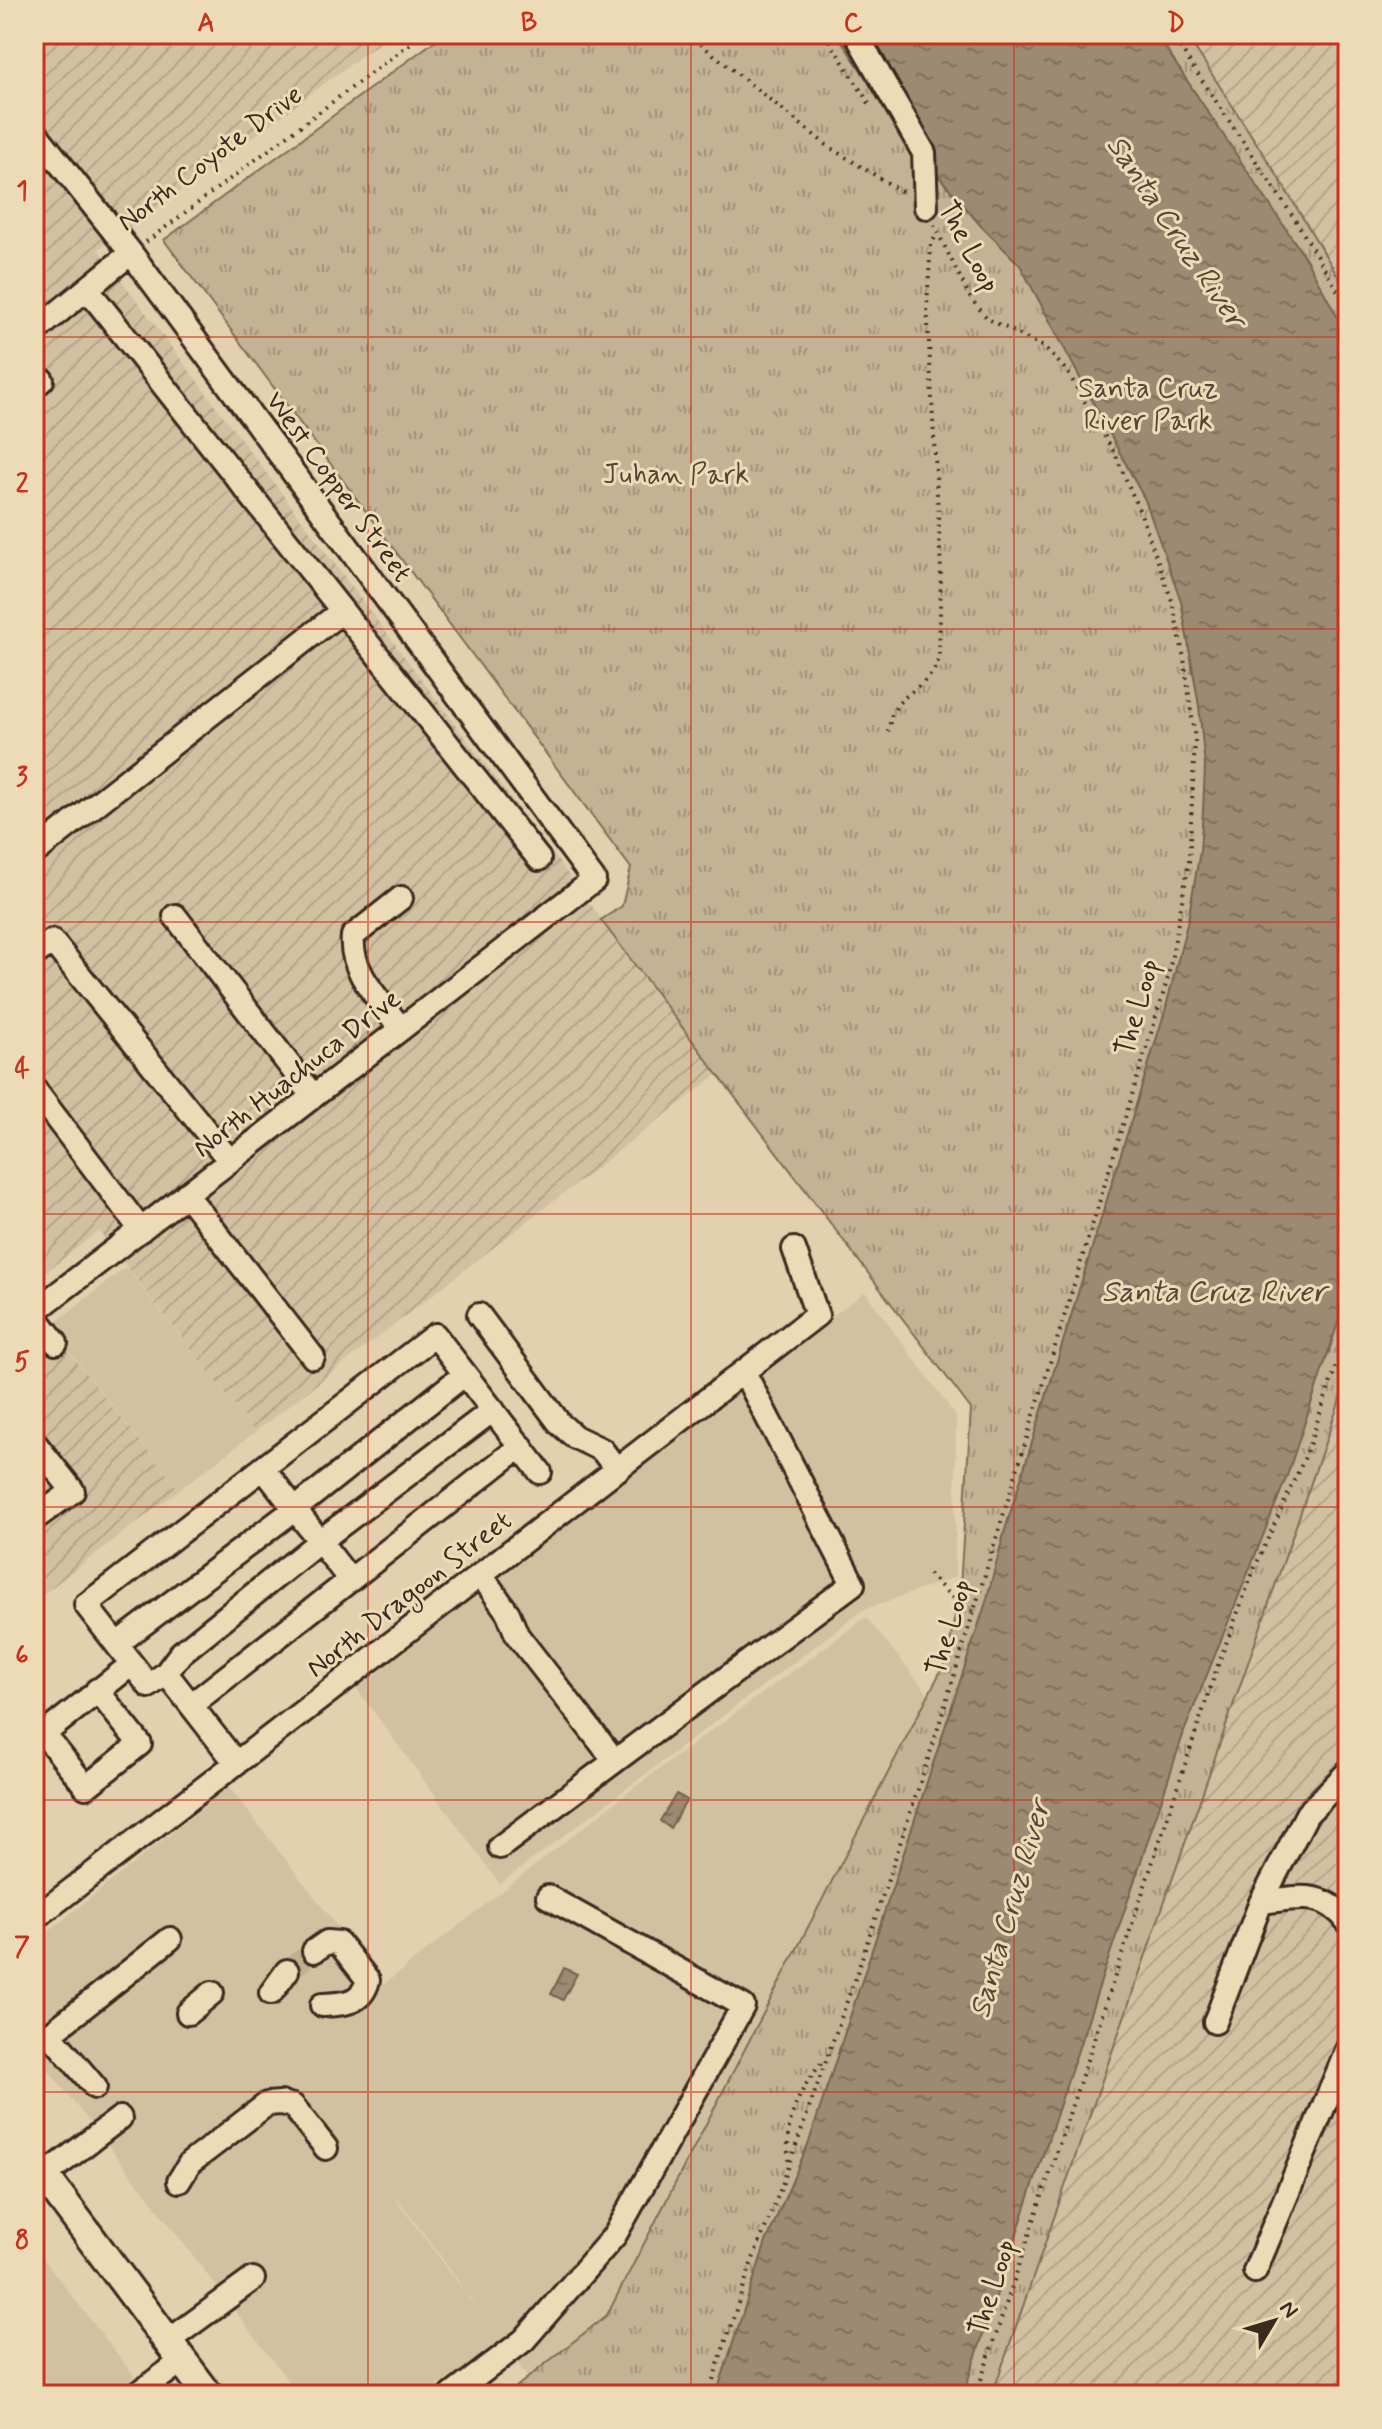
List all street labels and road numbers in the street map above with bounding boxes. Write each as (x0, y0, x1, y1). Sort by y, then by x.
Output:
street label: North Coyote Drive (110, 77, 311, 241)
street label: The Loop (928, 195, 1007, 300)
street label: West Copper Street (256, 385, 420, 590)
street label: The Loop (1107, 955, 1170, 1061)
street label: North Huachuca Drive (186, 981, 409, 1167)
street label: North Dragoon Street (299, 1503, 521, 1688)
street label: The Loop (918, 1575, 983, 1681)
street label: The Loop (960, 2235, 1026, 2341)

